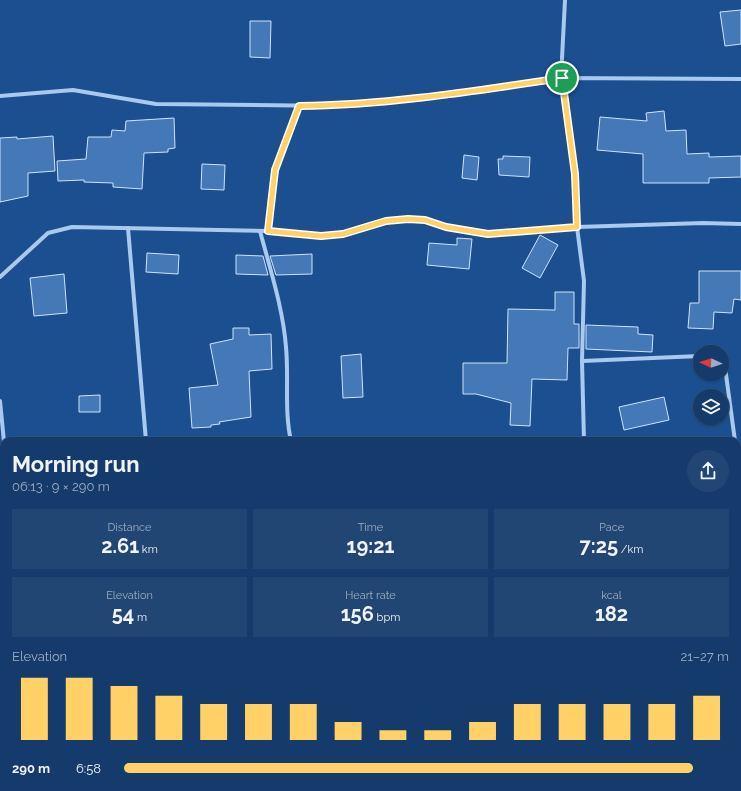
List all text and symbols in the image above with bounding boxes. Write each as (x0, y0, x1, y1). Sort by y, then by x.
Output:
pin (545, 61, 579, 95)
icon: arrive (551, 67, 573, 89)
north arrow (693, 345, 729, 381)
map controls (693, 345, 729, 425)
button: layers (693, 389, 729, 425)
button: share (687, 450, 729, 492)
text: Morning run (12, 451, 140, 477)
text: 06:13 · 9 × 290 m (12, 479, 110, 494)
text: Distance (107, 521, 152, 534)
text: Time (358, 521, 383, 534)
text: Pace (599, 521, 624, 534)
text: 2.61 (101, 534, 139, 558)
text: 19:21 (347, 534, 394, 558)
text: 7:25 (580, 534, 618, 558)
text: km (139, 543, 158, 556)
text: /km (618, 543, 643, 556)
text: Elevation (106, 589, 153, 602)
text: Heart rate (345, 589, 396, 602)
text: kcal (601, 589, 622, 602)
text: 54 (112, 602, 134, 626)
text: 156 (341, 602, 374, 626)
text: 182 (595, 602, 628, 626)
text: m (134, 611, 147, 624)
text: bpm (374, 611, 400, 624)
text: Elevation (12, 649, 67, 664)
text: 21–27 m (680, 649, 729, 664)
text: 290 m (12, 761, 50, 776)
text: 6:58 (76, 761, 101, 776)

